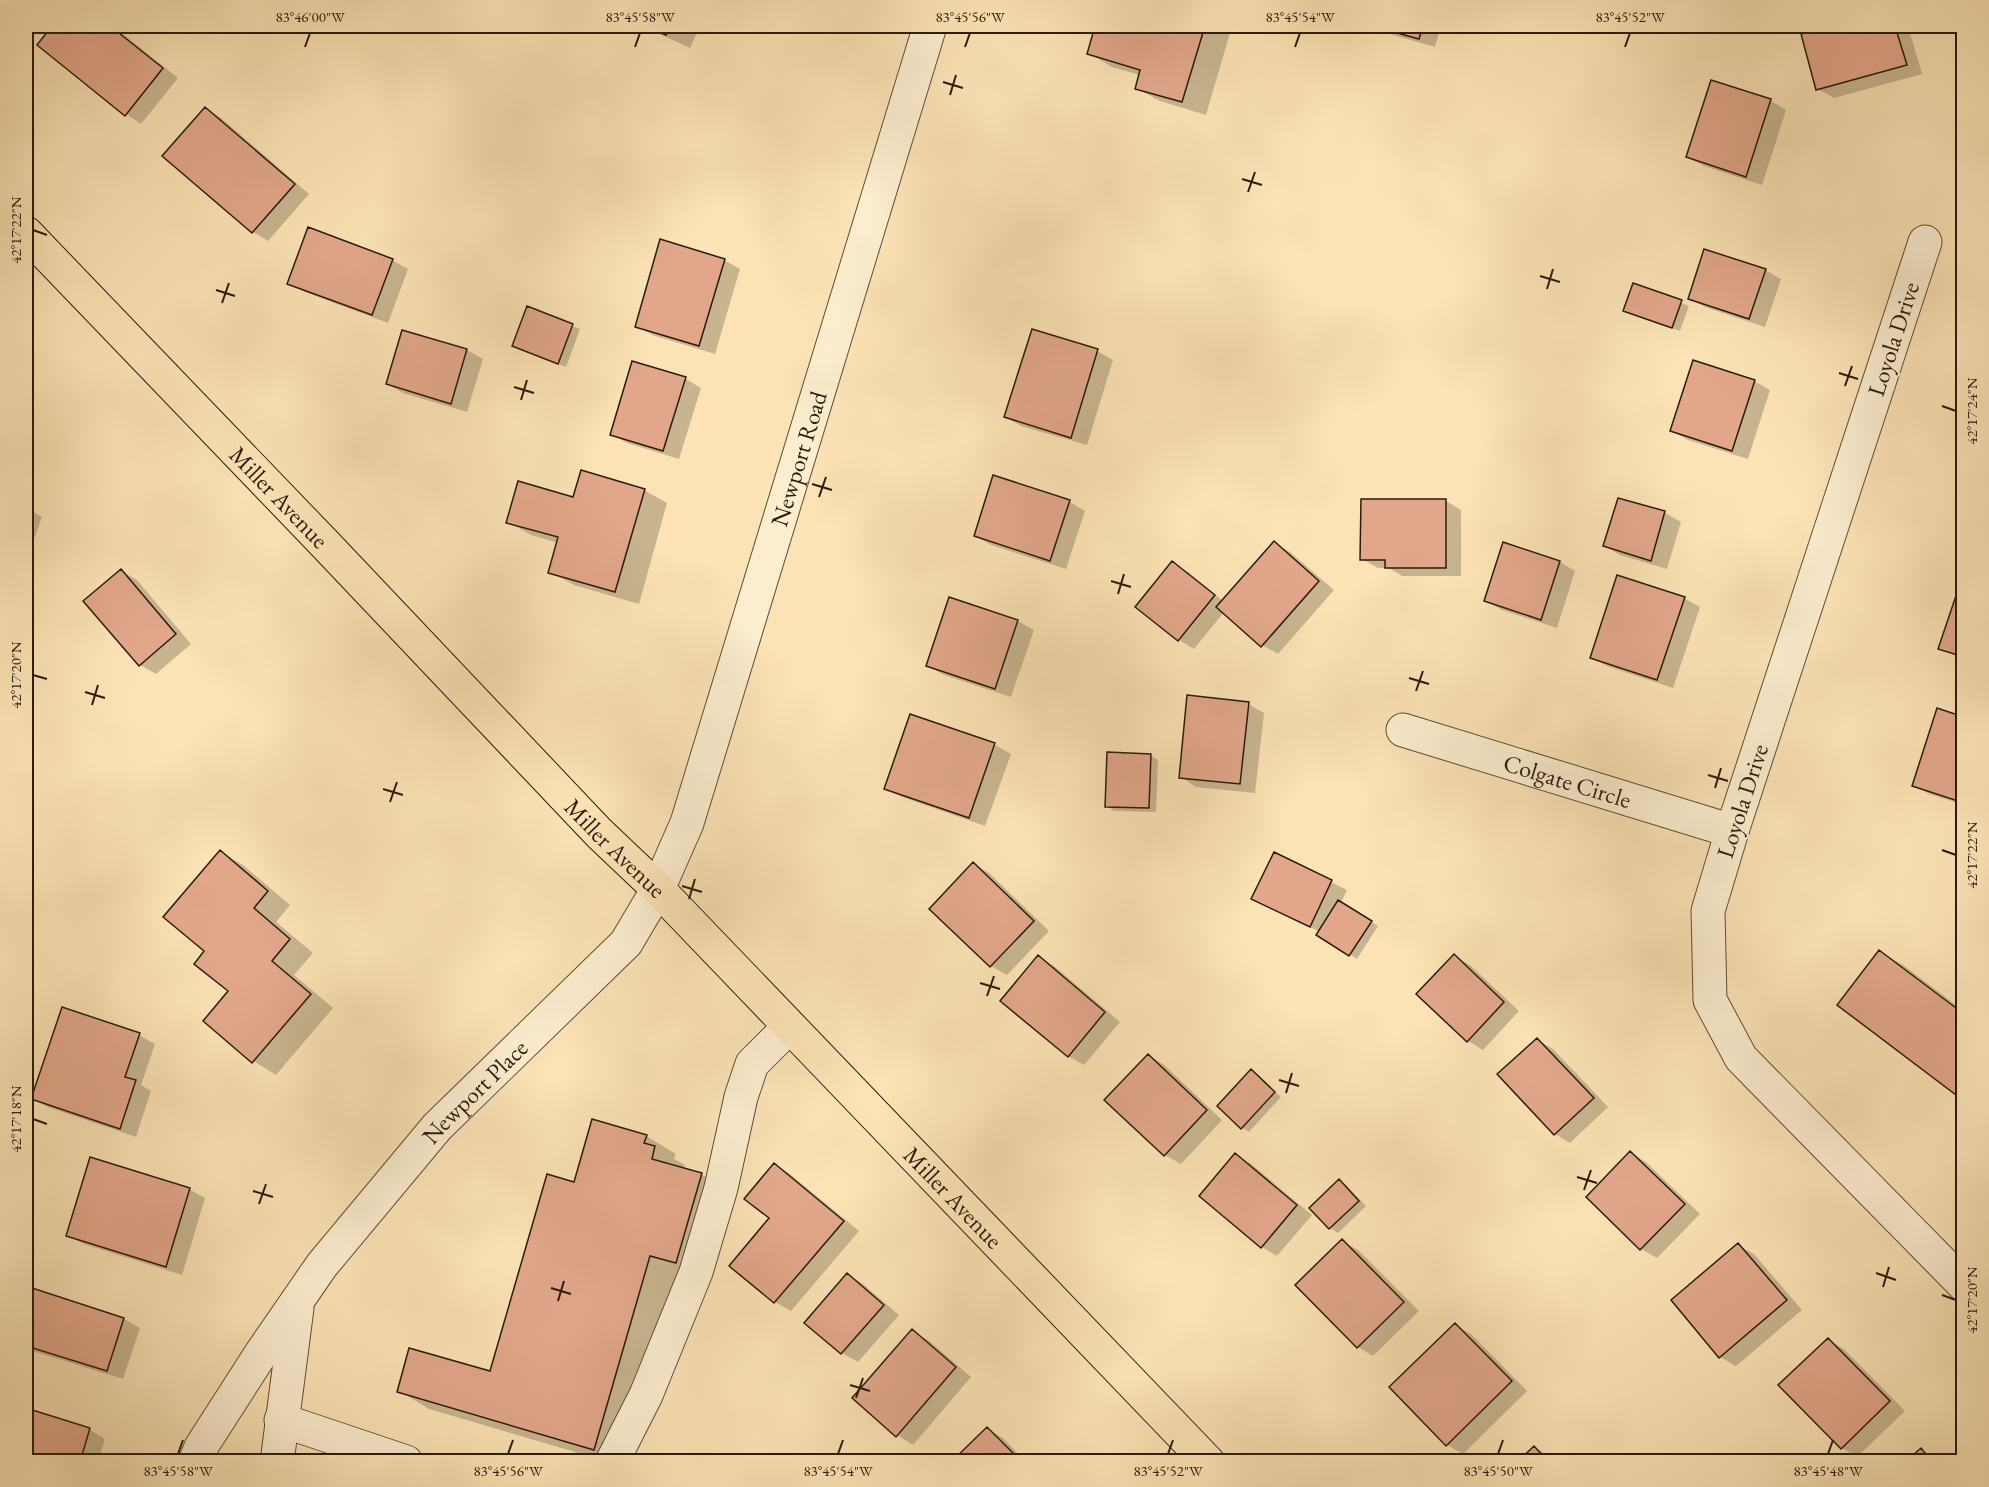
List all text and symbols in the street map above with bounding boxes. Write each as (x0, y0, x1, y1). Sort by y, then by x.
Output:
text: 83°46'00"W (275, 7, 345, 26)
text: 83°45'58"W (605, 7, 675, 26)
text: 83°45'56"W (935, 7, 1005, 26)
text: 83°45'54"W (1265, 7, 1335, 26)
text: 83°45'52"W (1595, 7, 1665, 26)
text: 42°17'22"N (6, 196, 25, 264)
street label: Loyola Drive (1860, 278, 1926, 400)
text: 42°17'24"N (1962, 377, 1981, 445)
street label: Newport Road (763, 386, 834, 530)
street label: Miller Avenue (223, 439, 336, 555)
text: 42°17'20"N (6, 641, 25, 709)
street label: Loyola Drive (1709, 740, 1775, 862)
street label: Colgate Circle (1500, 746, 1635, 815)
street label: Miller Avenue (558, 791, 673, 904)
text: 42°17'22"N (1962, 821, 1981, 889)
street label: Newport Place (414, 1032, 534, 1150)
text: 42°17'18"N (6, 1085, 25, 1153)
street label: Miller Avenue (897, 1139, 1010, 1255)
text: 42°17'20"N (1962, 1266, 1981, 1334)
text: 83°45'58"W (143, 1461, 213, 1480)
text: 83°45'56"W (473, 1461, 543, 1480)
text: 83°45'54"W (803, 1461, 873, 1480)
text: 83°45'52"W (1133, 1461, 1203, 1480)
text: 83°45'50"W (1463, 1461, 1533, 1480)
text: 83°45'48"W (1793, 1461, 1863, 1480)

